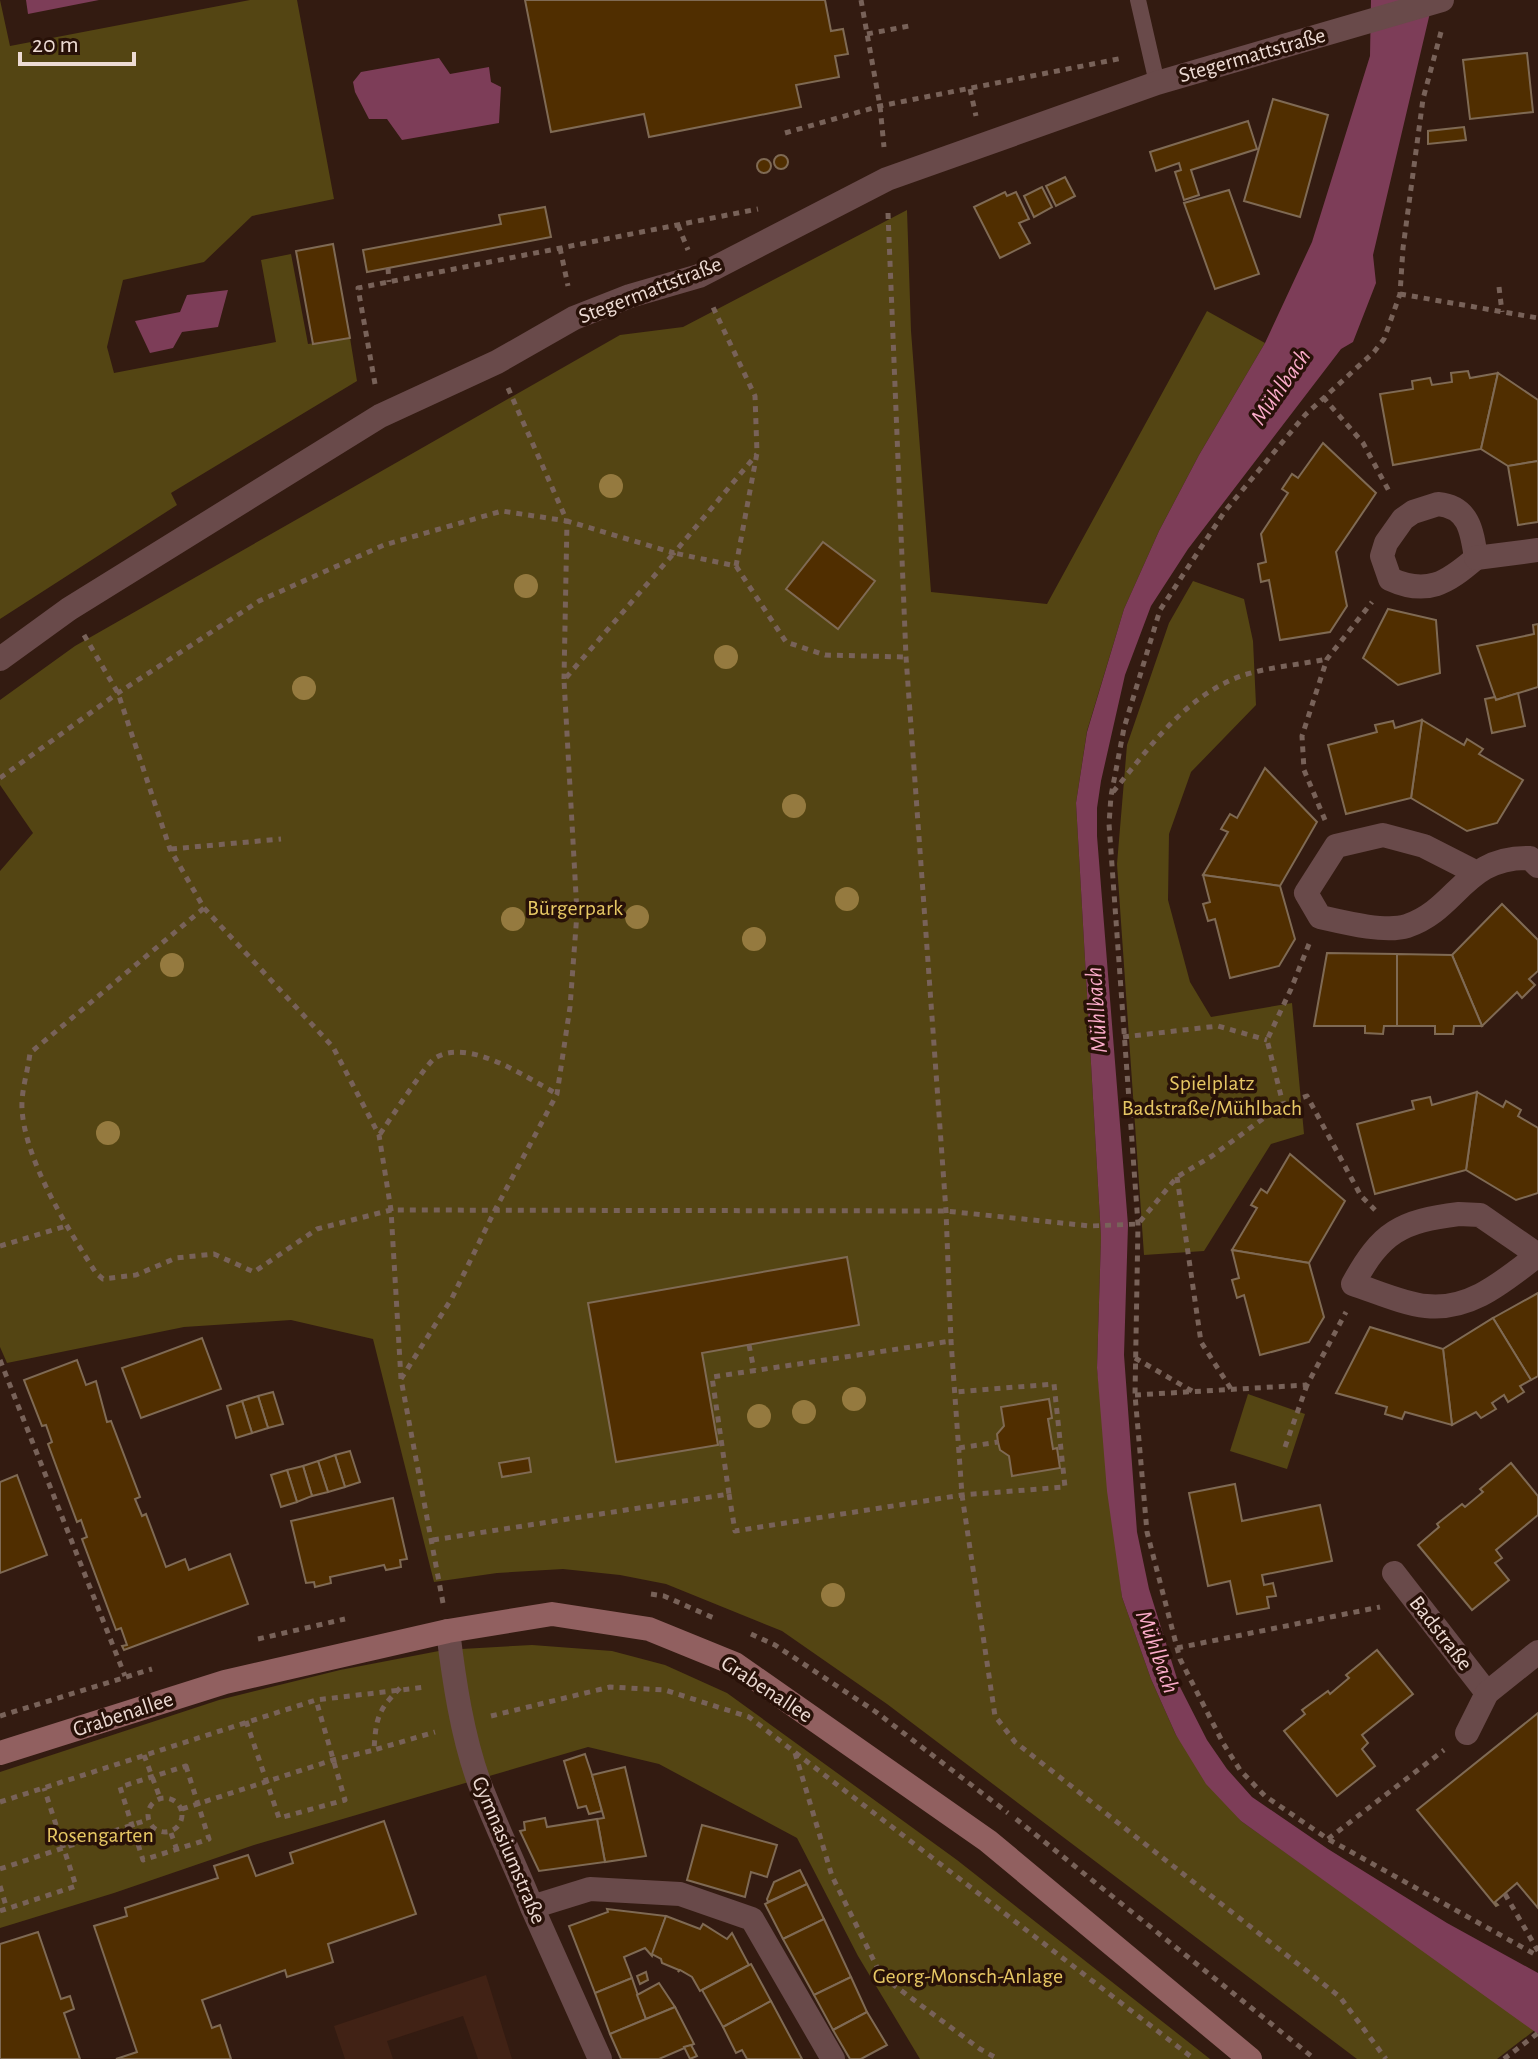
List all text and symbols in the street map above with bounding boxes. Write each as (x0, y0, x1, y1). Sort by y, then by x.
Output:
scale bar (20, 16, 134, 66)
street label: Stegermattstraße (1176, 24, 1328, 86)
text: 20 m (32, 33, 79, 57)
street label: Stegermattstraße (575, 253, 725, 327)
water label: Mühlbach (1246, 345, 1316, 429)
park label: Bürgerpark (527, 897, 623, 919)
water label: Mühlbach (1082, 966, 1112, 1054)
park label: Spielplatz Badstraße/Mühlbach (1122, 1072, 1302, 1119)
street label: Badstraße (1405, 1592, 1477, 1674)
water label: Mühlbach (1131, 1607, 1183, 1697)
street label: Grabenallee (717, 1651, 817, 1727)
street label: Grabenallee (70, 1687, 176, 1741)
street label: Gymnasiumstraße (468, 1773, 550, 1927)
park label: Rosengarten (46, 1824, 154, 1846)
park label: Georg-Monsch-Anlage (873, 1965, 1063, 1987)

